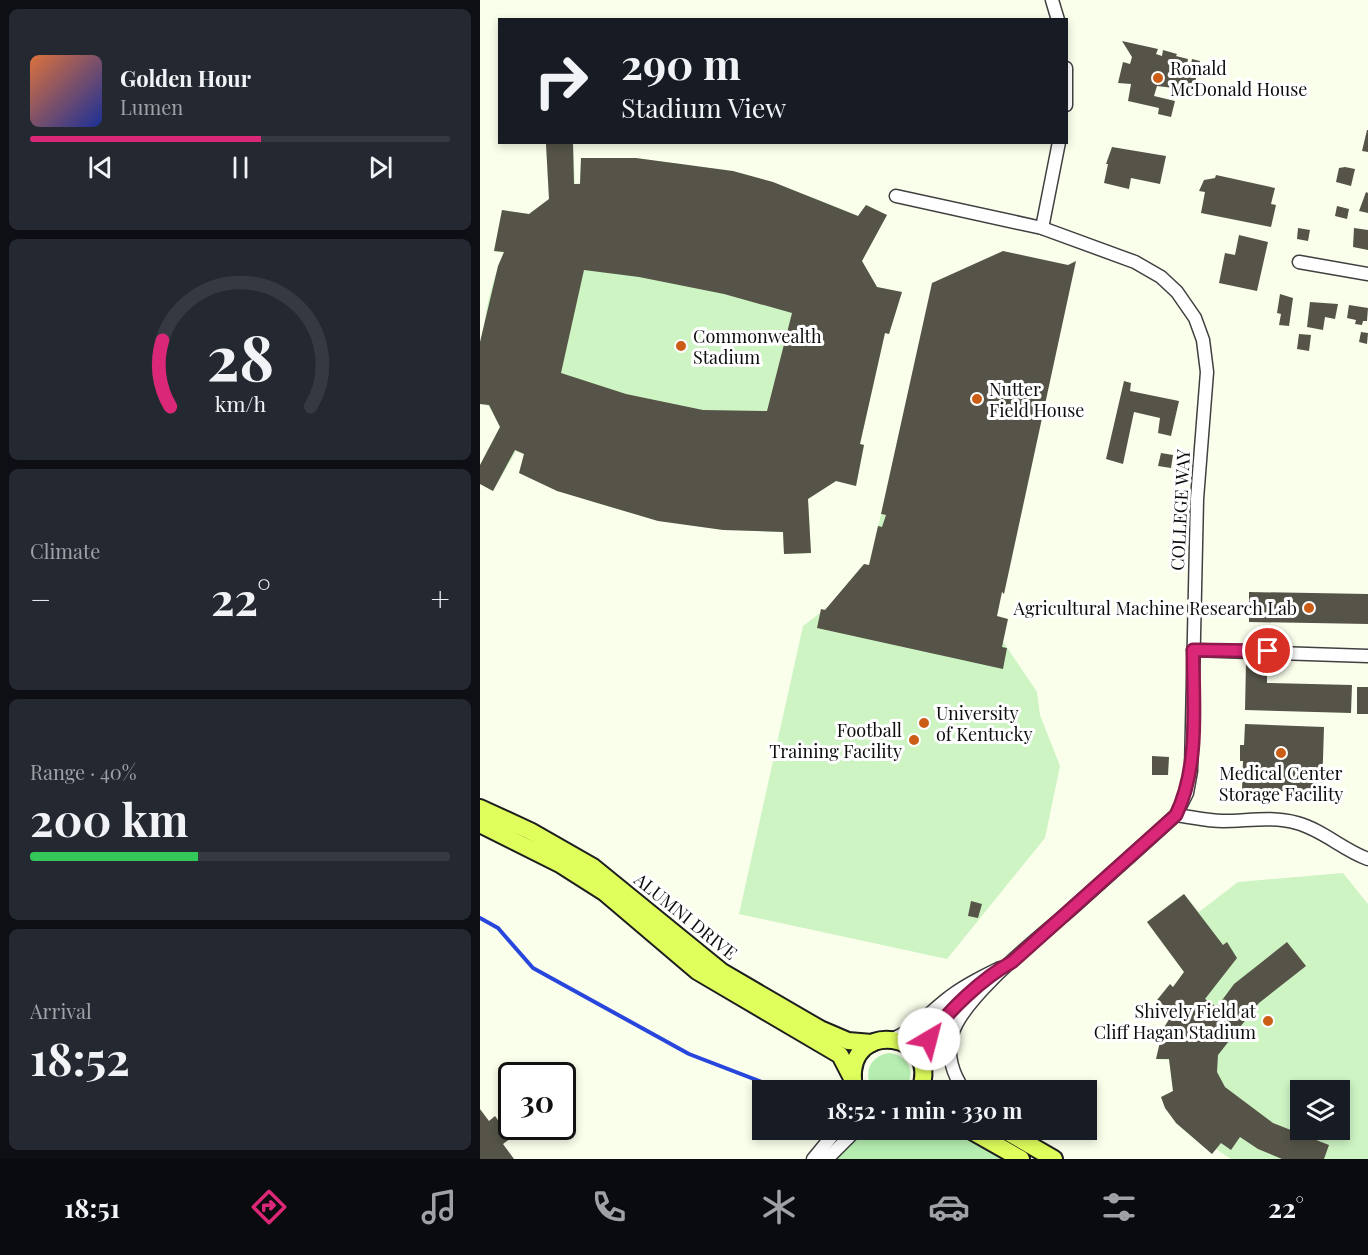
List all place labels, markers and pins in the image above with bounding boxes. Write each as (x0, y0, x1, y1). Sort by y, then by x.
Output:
place label: Ronald McDonald House (1170, 56, 1307, 101)
marker: Ronald McDonald House (1151, 71, 1165, 85)
place label: Commonwealth Stadium (693, 324, 822, 369)
marker: Commonwealth Stadium (674, 339, 688, 353)
place label: Nutter Field House (989, 377, 1084, 422)
marker: Nutter Field House (970, 392, 984, 406)
place label: Agricultural Machine Research Lab (1013, 596, 1297, 620)
marker: Agricultural Machine Research Lab (1302, 601, 1316, 615)
pin (1242, 625, 1293, 676)
place label: University of Kentucky (936, 701, 1033, 746)
marker: University of Kentucky (917, 716, 931, 730)
place label: Football Training Facility (769, 718, 902, 763)
marker: Football Training Facility (907, 733, 921, 747)
marker: Medical Center Storage Facility (1274, 746, 1288, 760)
place label: Medical Center Storage Facility (1219, 761, 1343, 806)
place label: Shively Field at Cliff Hagan Stadium (1094, 999, 1257, 1044)
marker: Shively Field at Cliff Hagan Stadium (1261, 1014, 1275, 1028)

